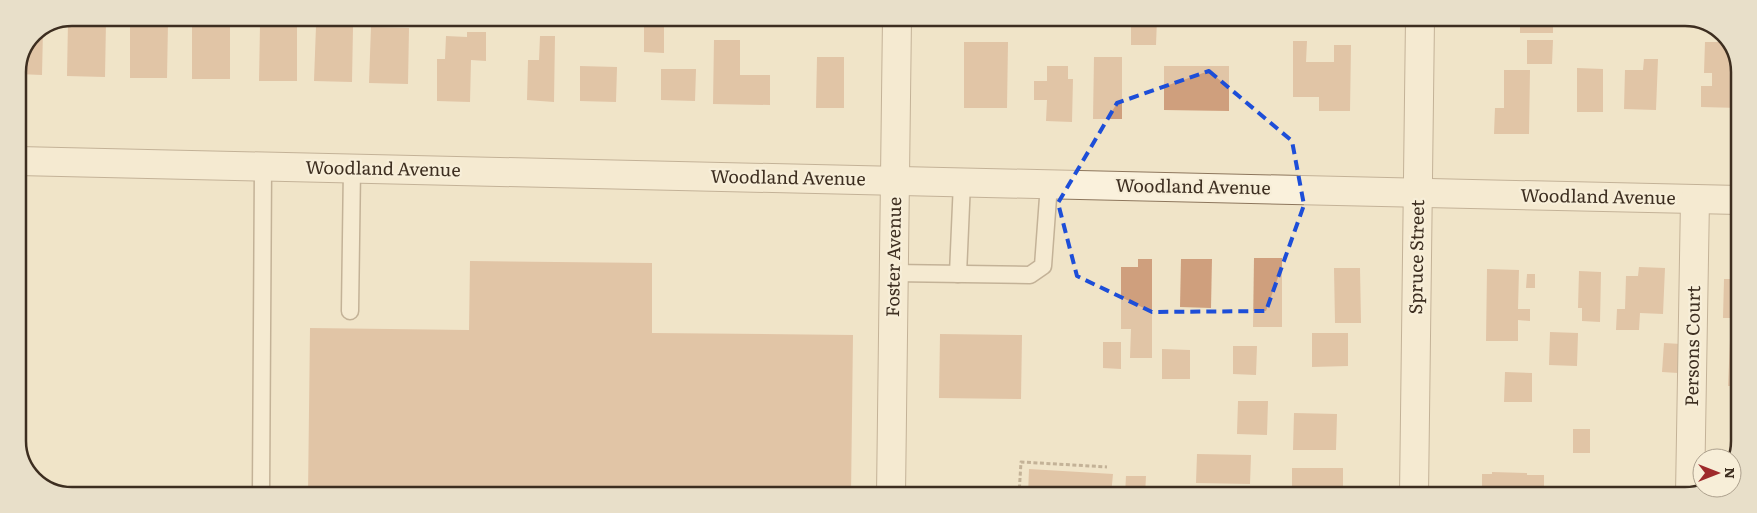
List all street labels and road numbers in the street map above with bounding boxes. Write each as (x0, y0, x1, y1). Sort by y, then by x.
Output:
street label: Woodland Avenue (305, 153, 461, 182)
street label: Woodland Avenue (710, 162, 866, 191)
street label: Woodland Avenue (1115, 171, 1271, 200)
street label: Woodland Avenue (1520, 181, 1676, 210)
street label: Foster Avenue (878, 197, 907, 317)
street label: Spruce Street (1401, 199, 1430, 315)
street label: Persons Court (1677, 285, 1706, 407)

